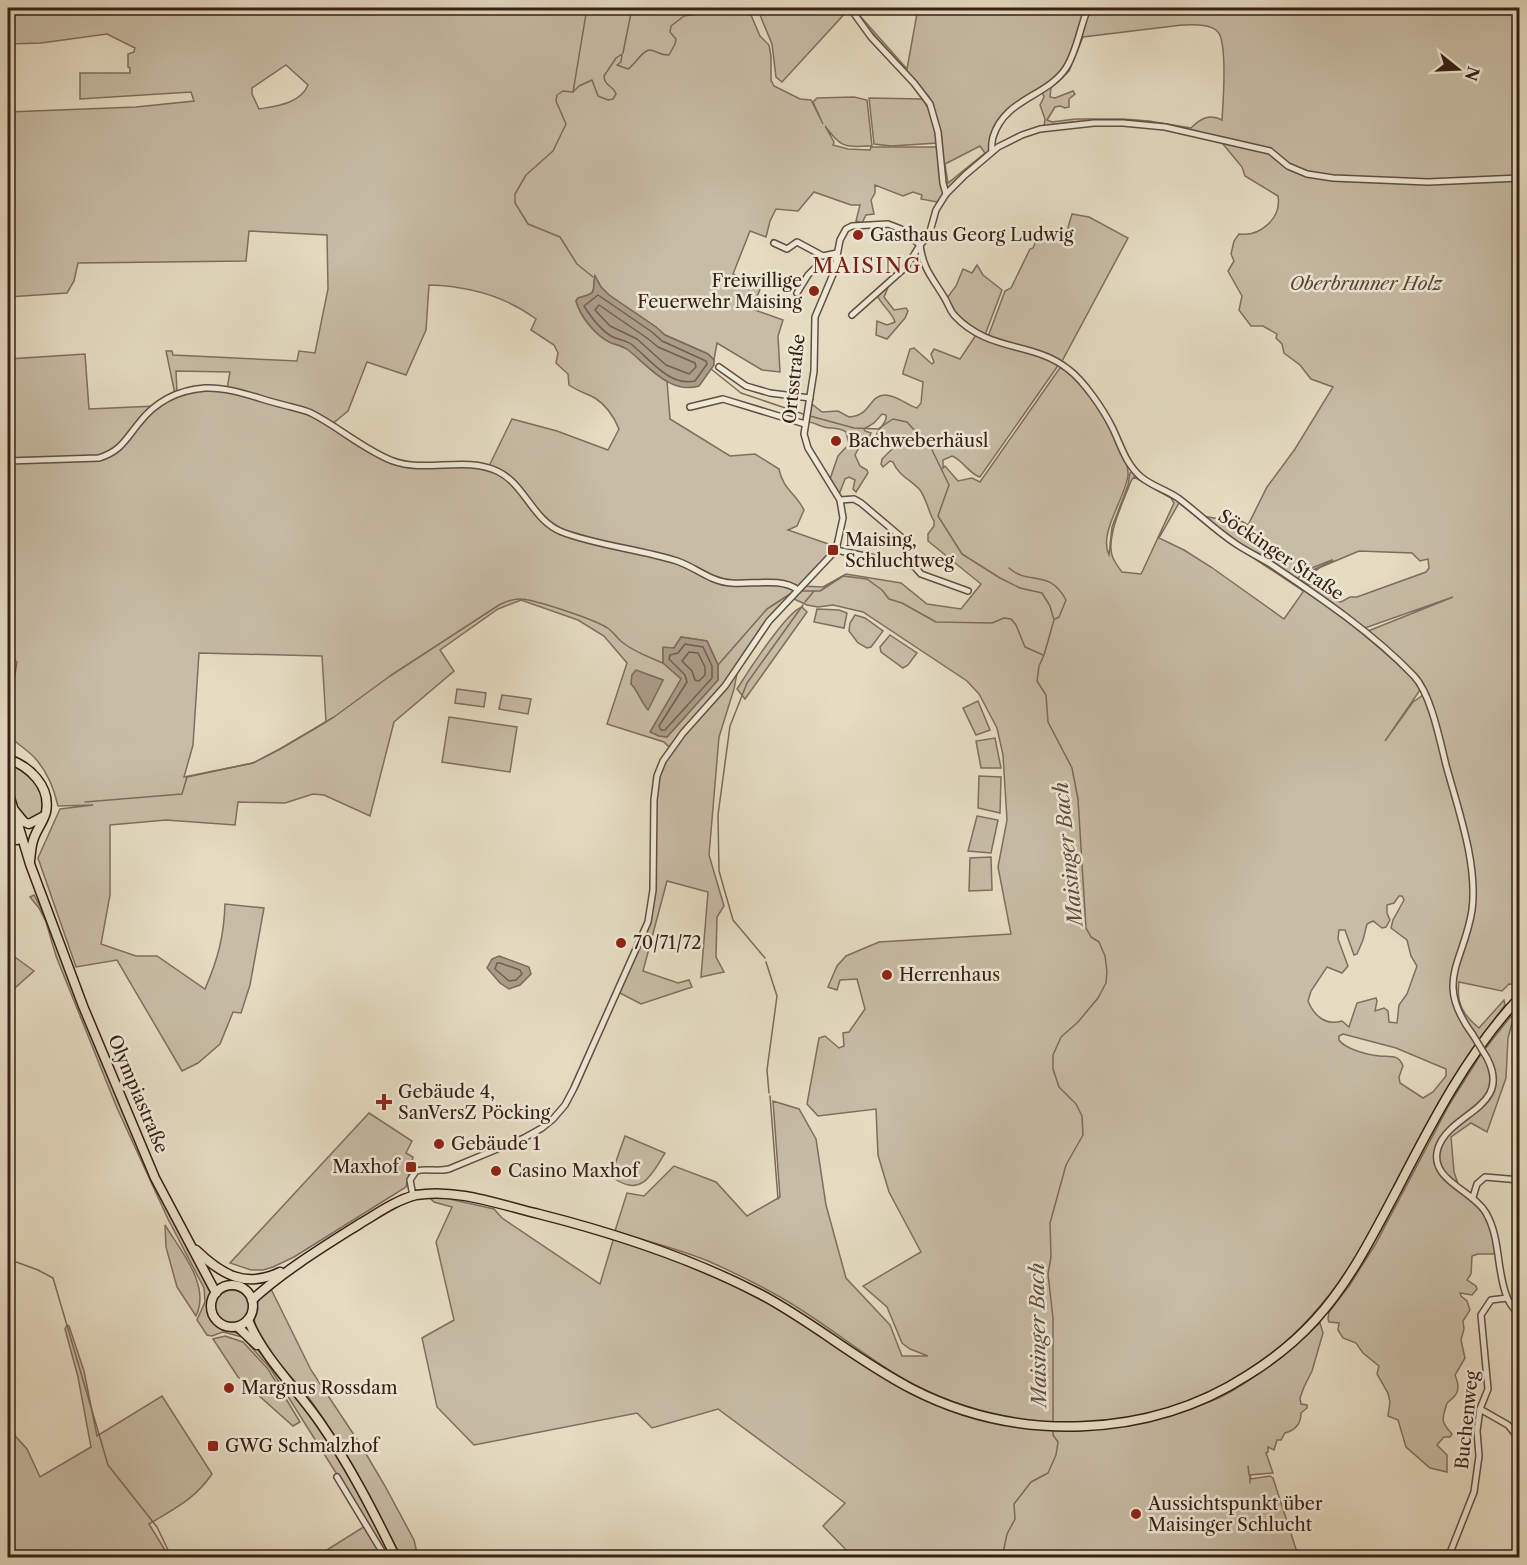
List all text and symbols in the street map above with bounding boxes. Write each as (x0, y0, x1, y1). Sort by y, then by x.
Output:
north arrow (1428, 39, 1488, 99)
text: N (1461, 64, 1484, 83)
place label: Gasthaus Georg Ludwig (870, 224, 1074, 246)
marker: Gasthaus Georg Ludwig (851, 228, 865, 242)
district label: MAISING (812, 253, 922, 278)
place label: Freiwillige Feuerwehr Maising (637, 270, 802, 313)
park label: Oberbrunner Holz (1290, 273, 1444, 295)
marker: Freiwillige Feuerwehr Maising (807, 284, 821, 298)
street label: Ortsstraße (778, 333, 810, 425)
place label: Bachweberhäusl (848, 430, 988, 452)
marker: Bachweberhäusl (829, 434, 843, 448)
street label: Söckinger Straße (1214, 505, 1348, 605)
place label: Maising, Schluchtweg (845, 529, 955, 572)
marker: Maising, Schluchtweg (826, 543, 840, 557)
water label: Maisinger Bach (1049, 781, 1088, 929)
place label: 70/71/72 (633, 932, 702, 954)
marker: 70/71/72 (614, 936, 628, 950)
place label: Herrenhaus (899, 964, 1000, 986)
marker: Herrenhaus (880, 968, 894, 982)
street label: Olympiastraße (103, 1031, 173, 1157)
place label: Gebäude 4, SanVersZ Pöcking (398, 1081, 551, 1124)
marker: Gebäude 4, SanVersZ Pöcking (375, 1093, 393, 1111)
place label: Gebäude 1 (451, 1133, 541, 1155)
marker: Gebäude 1 (432, 1137, 446, 1151)
place label: Maxhof (332, 1156, 402, 1178)
marker: Maxhof (404, 1160, 418, 1174)
place label: Casino Maxhof (508, 1160, 641, 1182)
marker: Casino Maxhof (489, 1164, 503, 1178)
water label: Maisinger Bach (1025, 1263, 1051, 1409)
street label: Buchenweg (1451, 1369, 1483, 1471)
place label: Margnus Rossdam (241, 1377, 398, 1399)
marker: Margnus Rossdam (222, 1381, 236, 1395)
place label: GWG Schmalzhof (225, 1435, 381, 1457)
marker: GWG Schmalzhof (206, 1439, 220, 1453)
place label: Aussichtspunkt über Maisinger Schlucht (1147, 1493, 1323, 1536)
marker: Aussichtspunkt über Maisinger Schlucht (1129, 1507, 1143, 1521)

